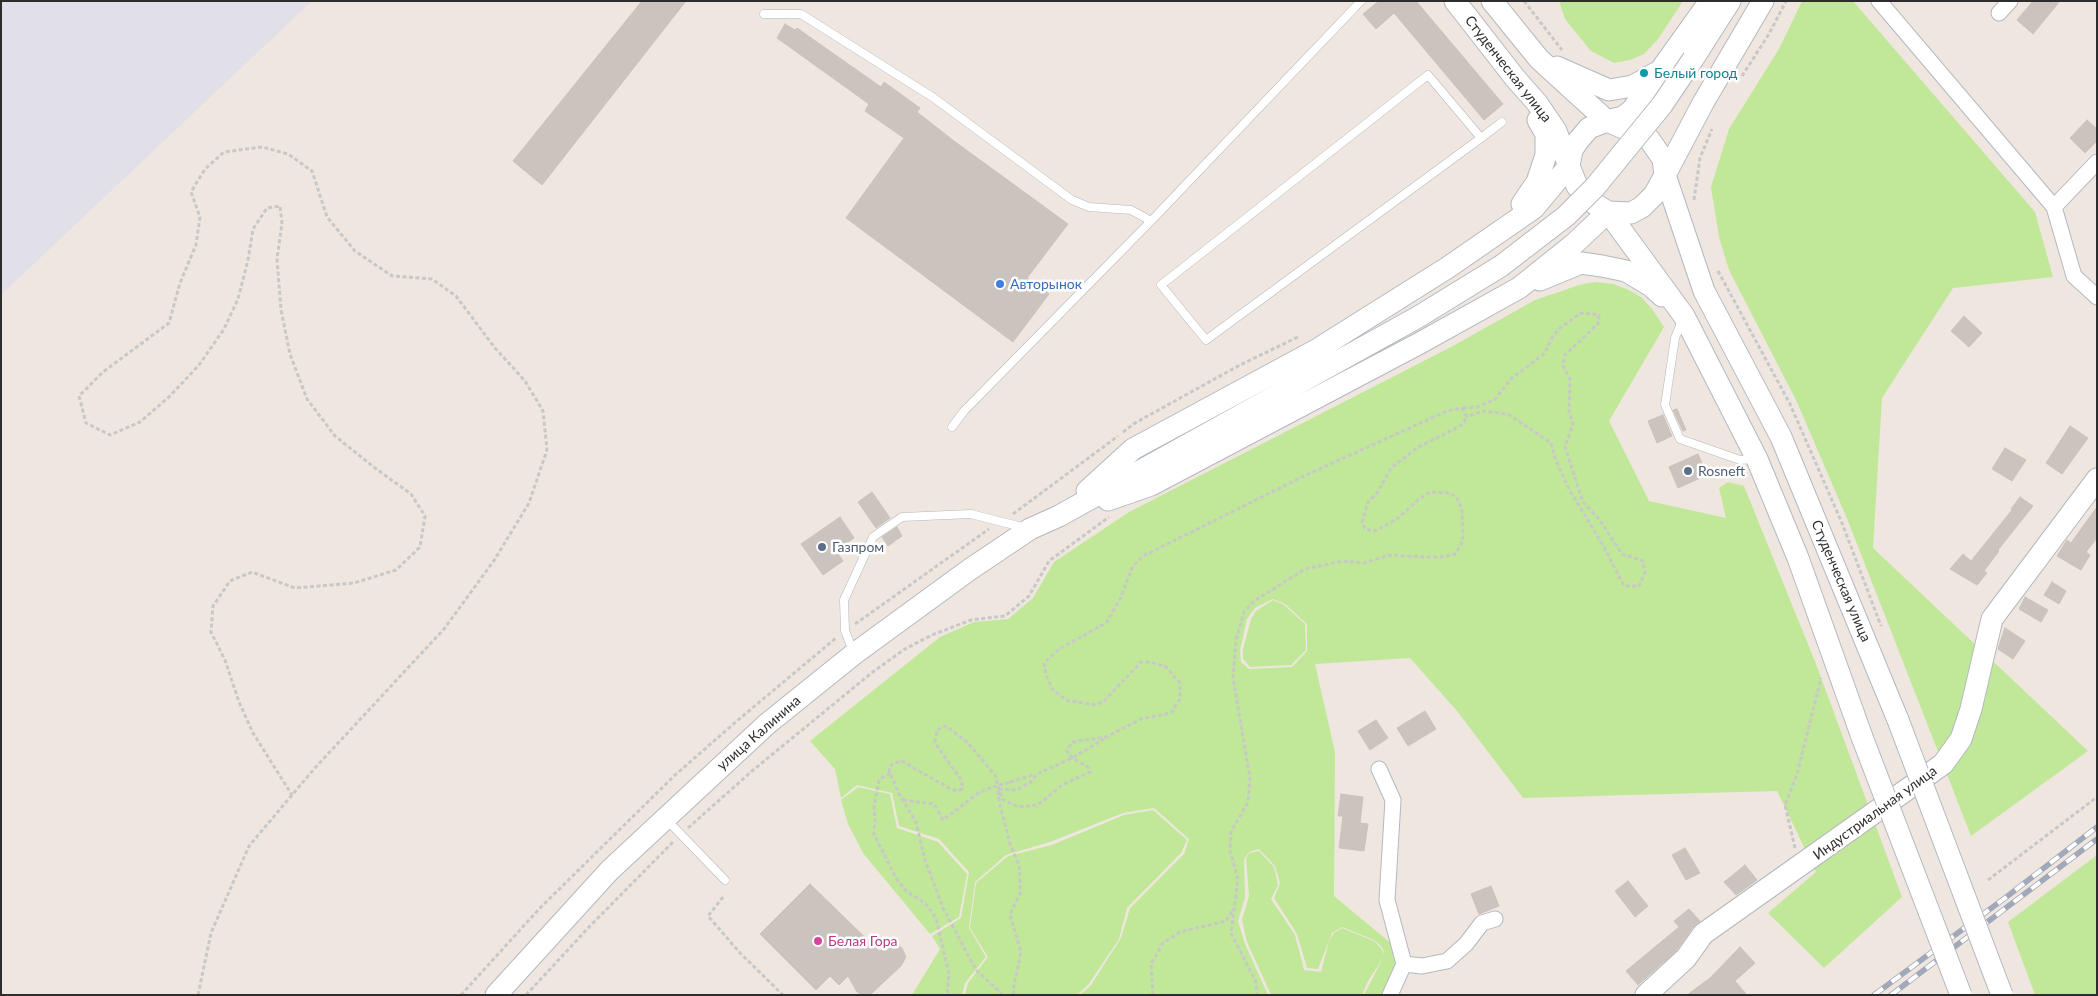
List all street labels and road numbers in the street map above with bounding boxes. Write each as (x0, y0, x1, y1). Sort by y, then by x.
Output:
street label: Студенческая улица (1461, 12, 1555, 126)
street label: Студенческая улица (1808, 518, 1874, 644)
street label: улица Калинина (714, 692, 804, 774)
street label: Индустриальная улица (1810, 762, 1940, 864)

